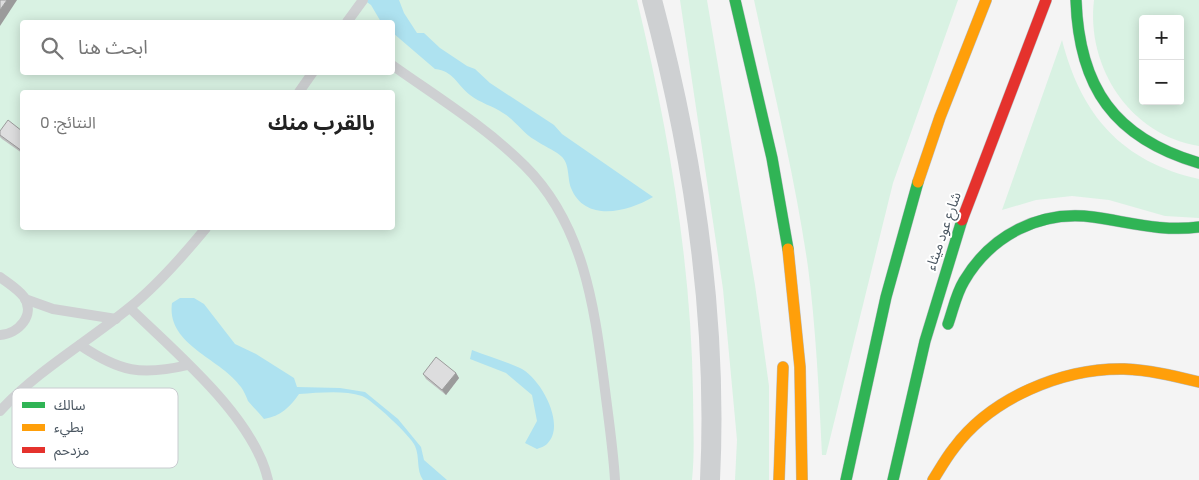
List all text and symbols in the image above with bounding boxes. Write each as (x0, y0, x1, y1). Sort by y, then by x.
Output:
map controls (1139, 15, 1184, 105)
button: + (1139, 15, 1184, 60)
search box (20, 20, 395, 75)
icon: search (38, 34, 66, 62)
text: ابحث هنا (78, 35, 148, 58)
button: − (1139, 60, 1184, 105)
text: بالقرب منك (268, 109, 375, 134)
text: النتائج: 0 (40, 112, 96, 131)
street label: شارع عود ميثاء (921, 190, 967, 273)
legend (12, 388, 178, 468)
text: سالك (54, 396, 86, 413)
text: بطيء (54, 418, 84, 438)
text: مزدحم (54, 441, 89, 461)

